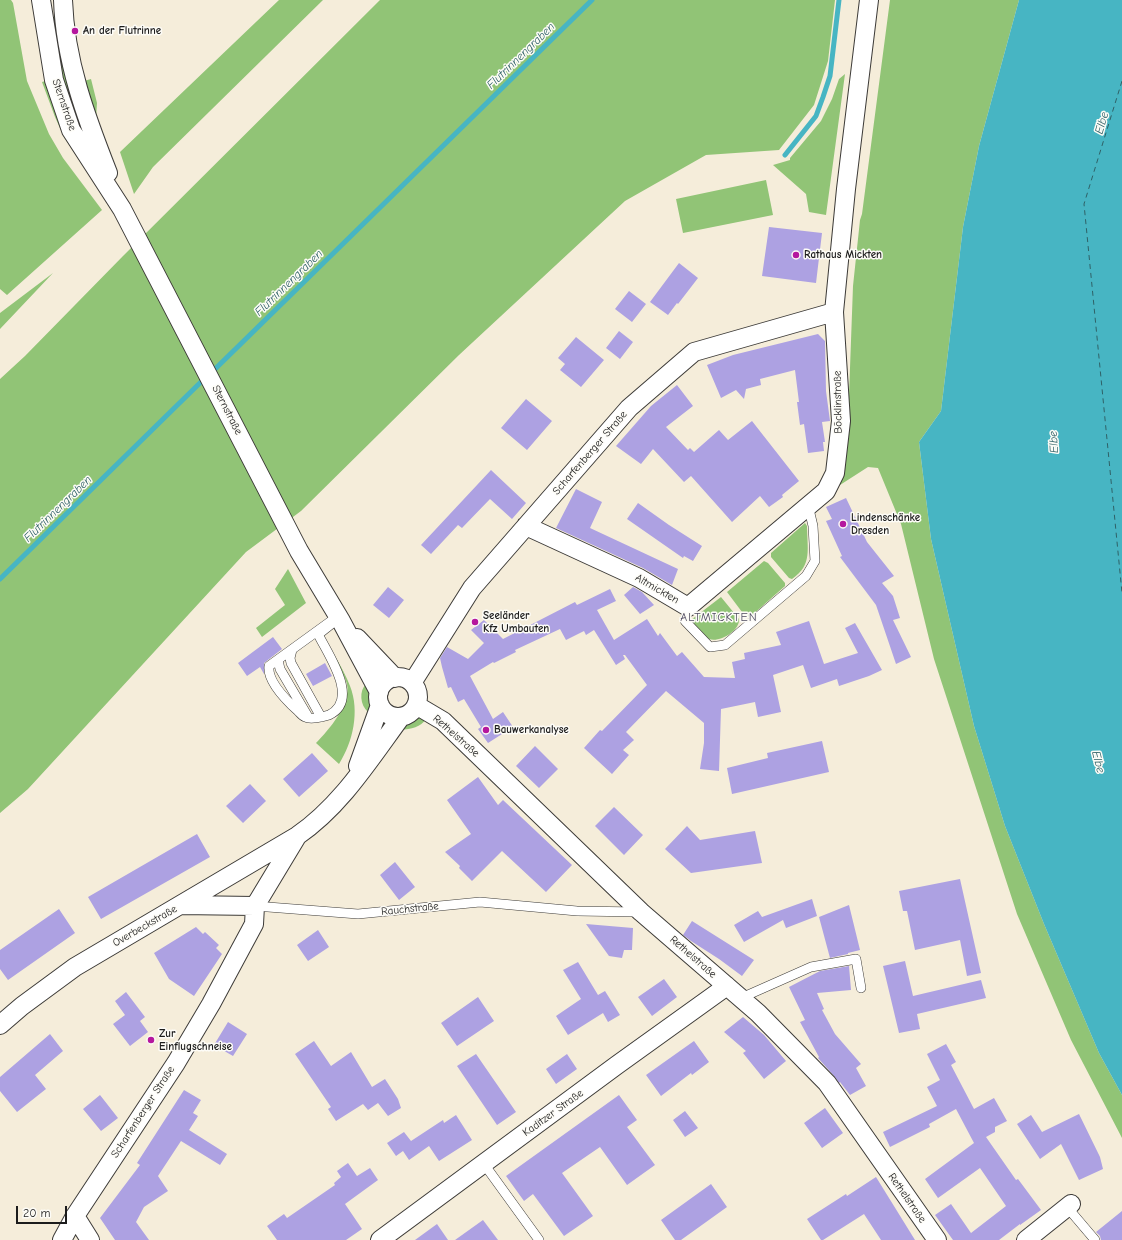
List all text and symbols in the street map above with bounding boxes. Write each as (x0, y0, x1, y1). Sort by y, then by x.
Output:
water label: Flutrinnengraben (484, 20, 558, 92)
place label: An der Flutrinne (83, 24, 161, 38)
marker: An der Flutrinne (70, 26, 80, 36)
street label: Sternstraße (49, 77, 79, 133)
water label: Elbe (1092, 110, 1112, 136)
water label: Flutrinnengraben (252, 247, 326, 319)
place label: Rathaus Mickten (804, 248, 882, 262)
marker: Rathaus Mickten (791, 250, 801, 260)
street label: Böcklinstraße (831, 370, 845, 434)
street label: Sternstraße (209, 383, 245, 437)
street label: Scharfenberger Straße (550, 408, 630, 498)
water label: Elbe (1046, 430, 1062, 454)
water label: Flutrinnengraben (21, 473, 95, 545)
place label: Lindenschänke Dresden (851, 511, 920, 537)
marker: Lindenschänke Dresden (838, 519, 848, 529)
street label: Altmickten (633, 571, 681, 607)
place label: Seeländer Kfz Umbauten (483, 609, 549, 635)
district label: ALTMICKTEN (680, 611, 758, 625)
marker: Seeländer Kfz Umbauten (470, 617, 480, 627)
street label: Rethelstraße (430, 712, 482, 760)
place label: Bauwerkanalyse (494, 723, 569, 737)
marker: Bauwerkanalyse (481, 725, 491, 735)
water label: Elbe (1088, 749, 1108, 775)
street label: Rauchstraße (381, 899, 439, 919)
street label: Overbeckstraße (110, 902, 180, 950)
street label: Rethelstraße (667, 933, 719, 981)
place label: Zur Einflugschneise (159, 1027, 232, 1053)
marker: Zur Einflugschneise (146, 1035, 156, 1045)
street label: Scharfenberger Straße (108, 1064, 178, 1160)
street label: Kaditzer Straße (520, 1087, 586, 1139)
street label: Rethelstraße (885, 1171, 929, 1225)
scale bar (18, 1198, 69, 1224)
text: 20 m (23, 1206, 51, 1220)

